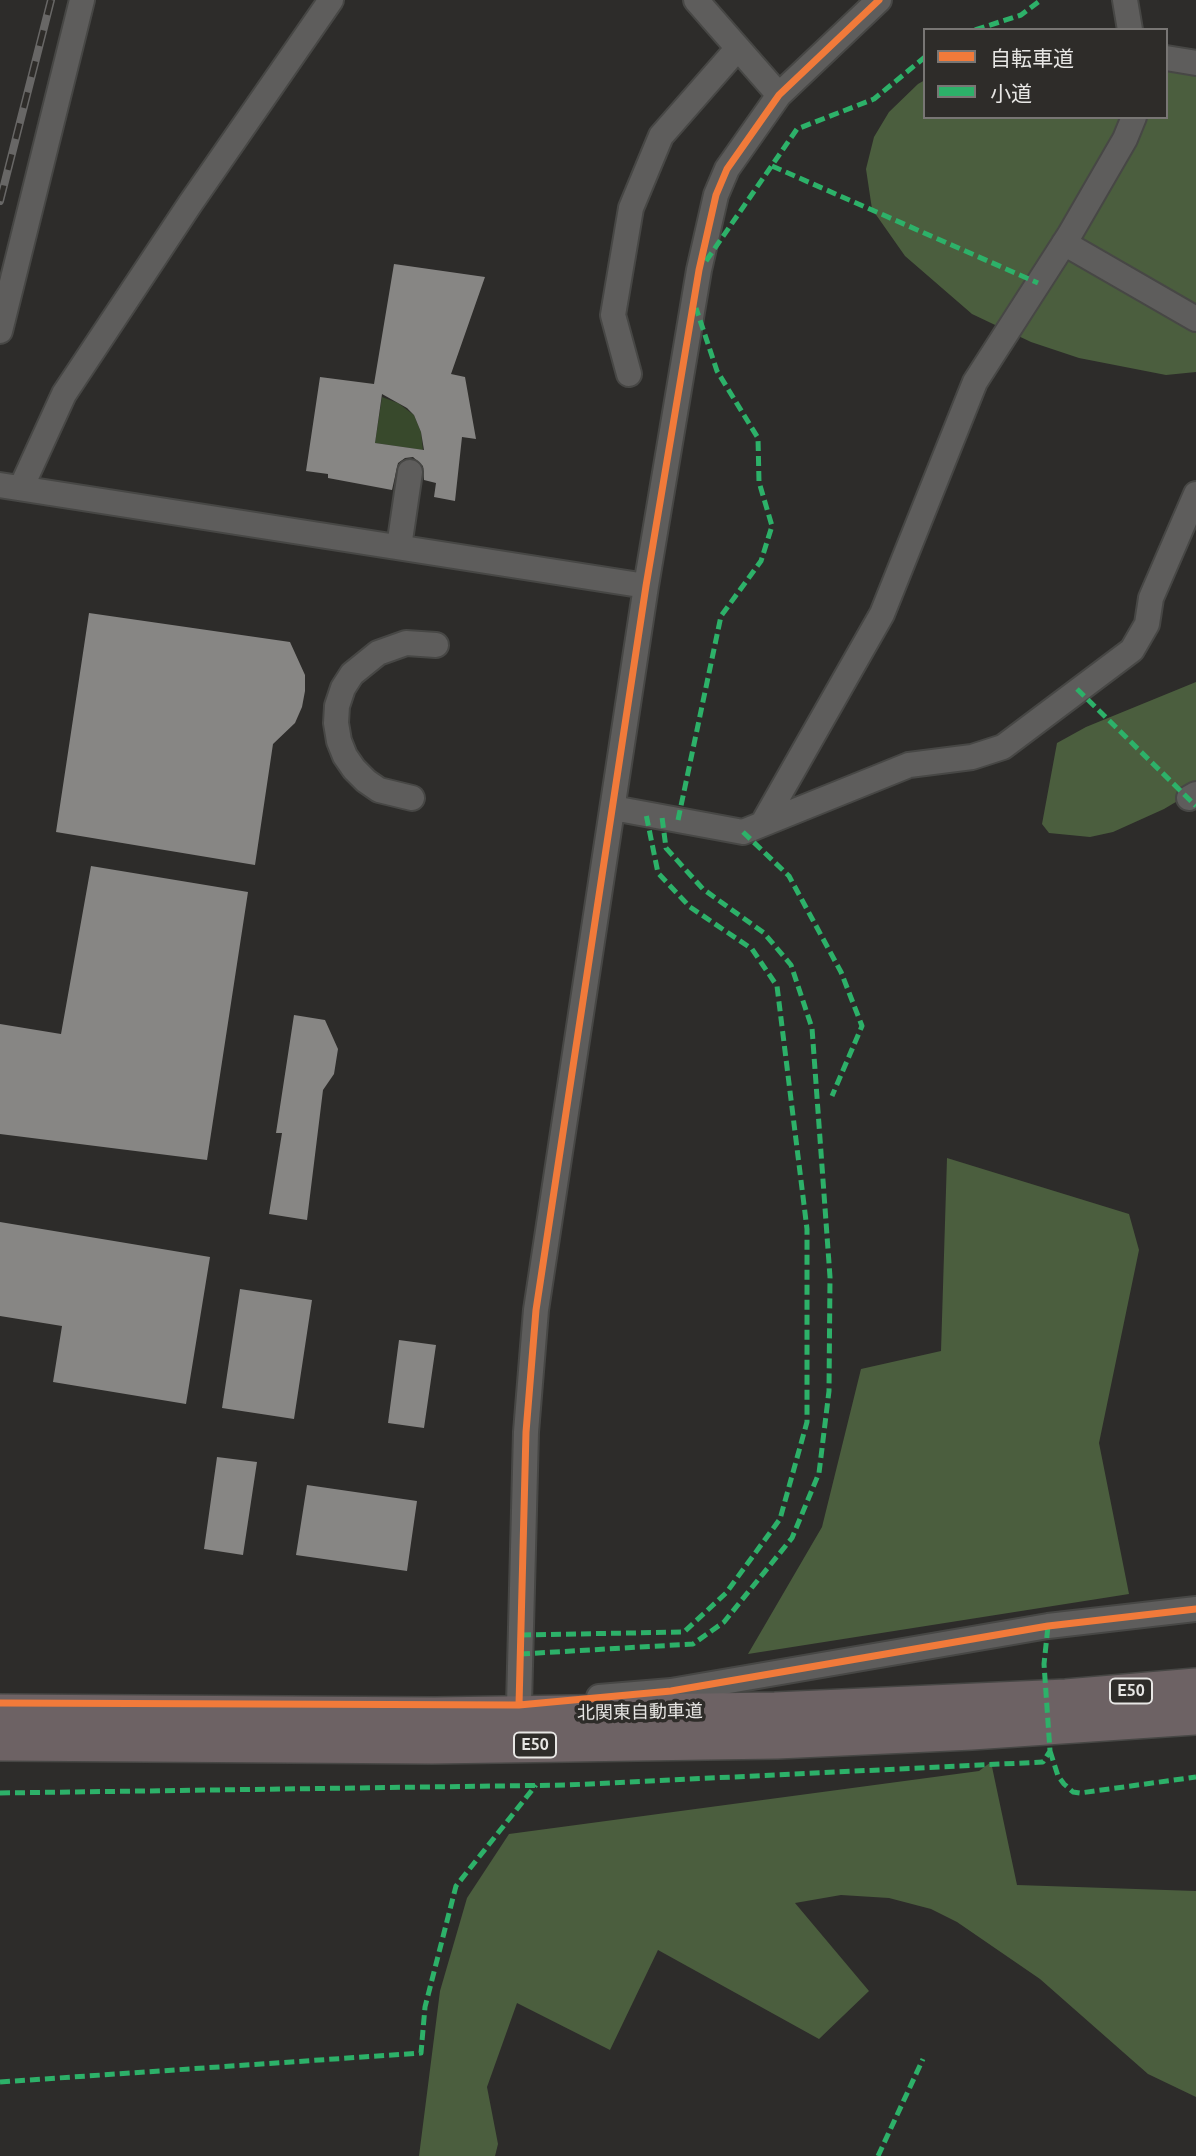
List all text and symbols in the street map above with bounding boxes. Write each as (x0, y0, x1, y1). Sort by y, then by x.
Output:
legend (923, 28, 1168, 119)
text: 自転車道 (990, 46, 1074, 70)
text: 小道 (990, 81, 1032, 105)
road number: E50 (1110, 1679, 1152, 1704)
street label: 北関東自動車道 (577, 1700, 703, 1724)
road number: E50 (514, 1732, 556, 1758)

